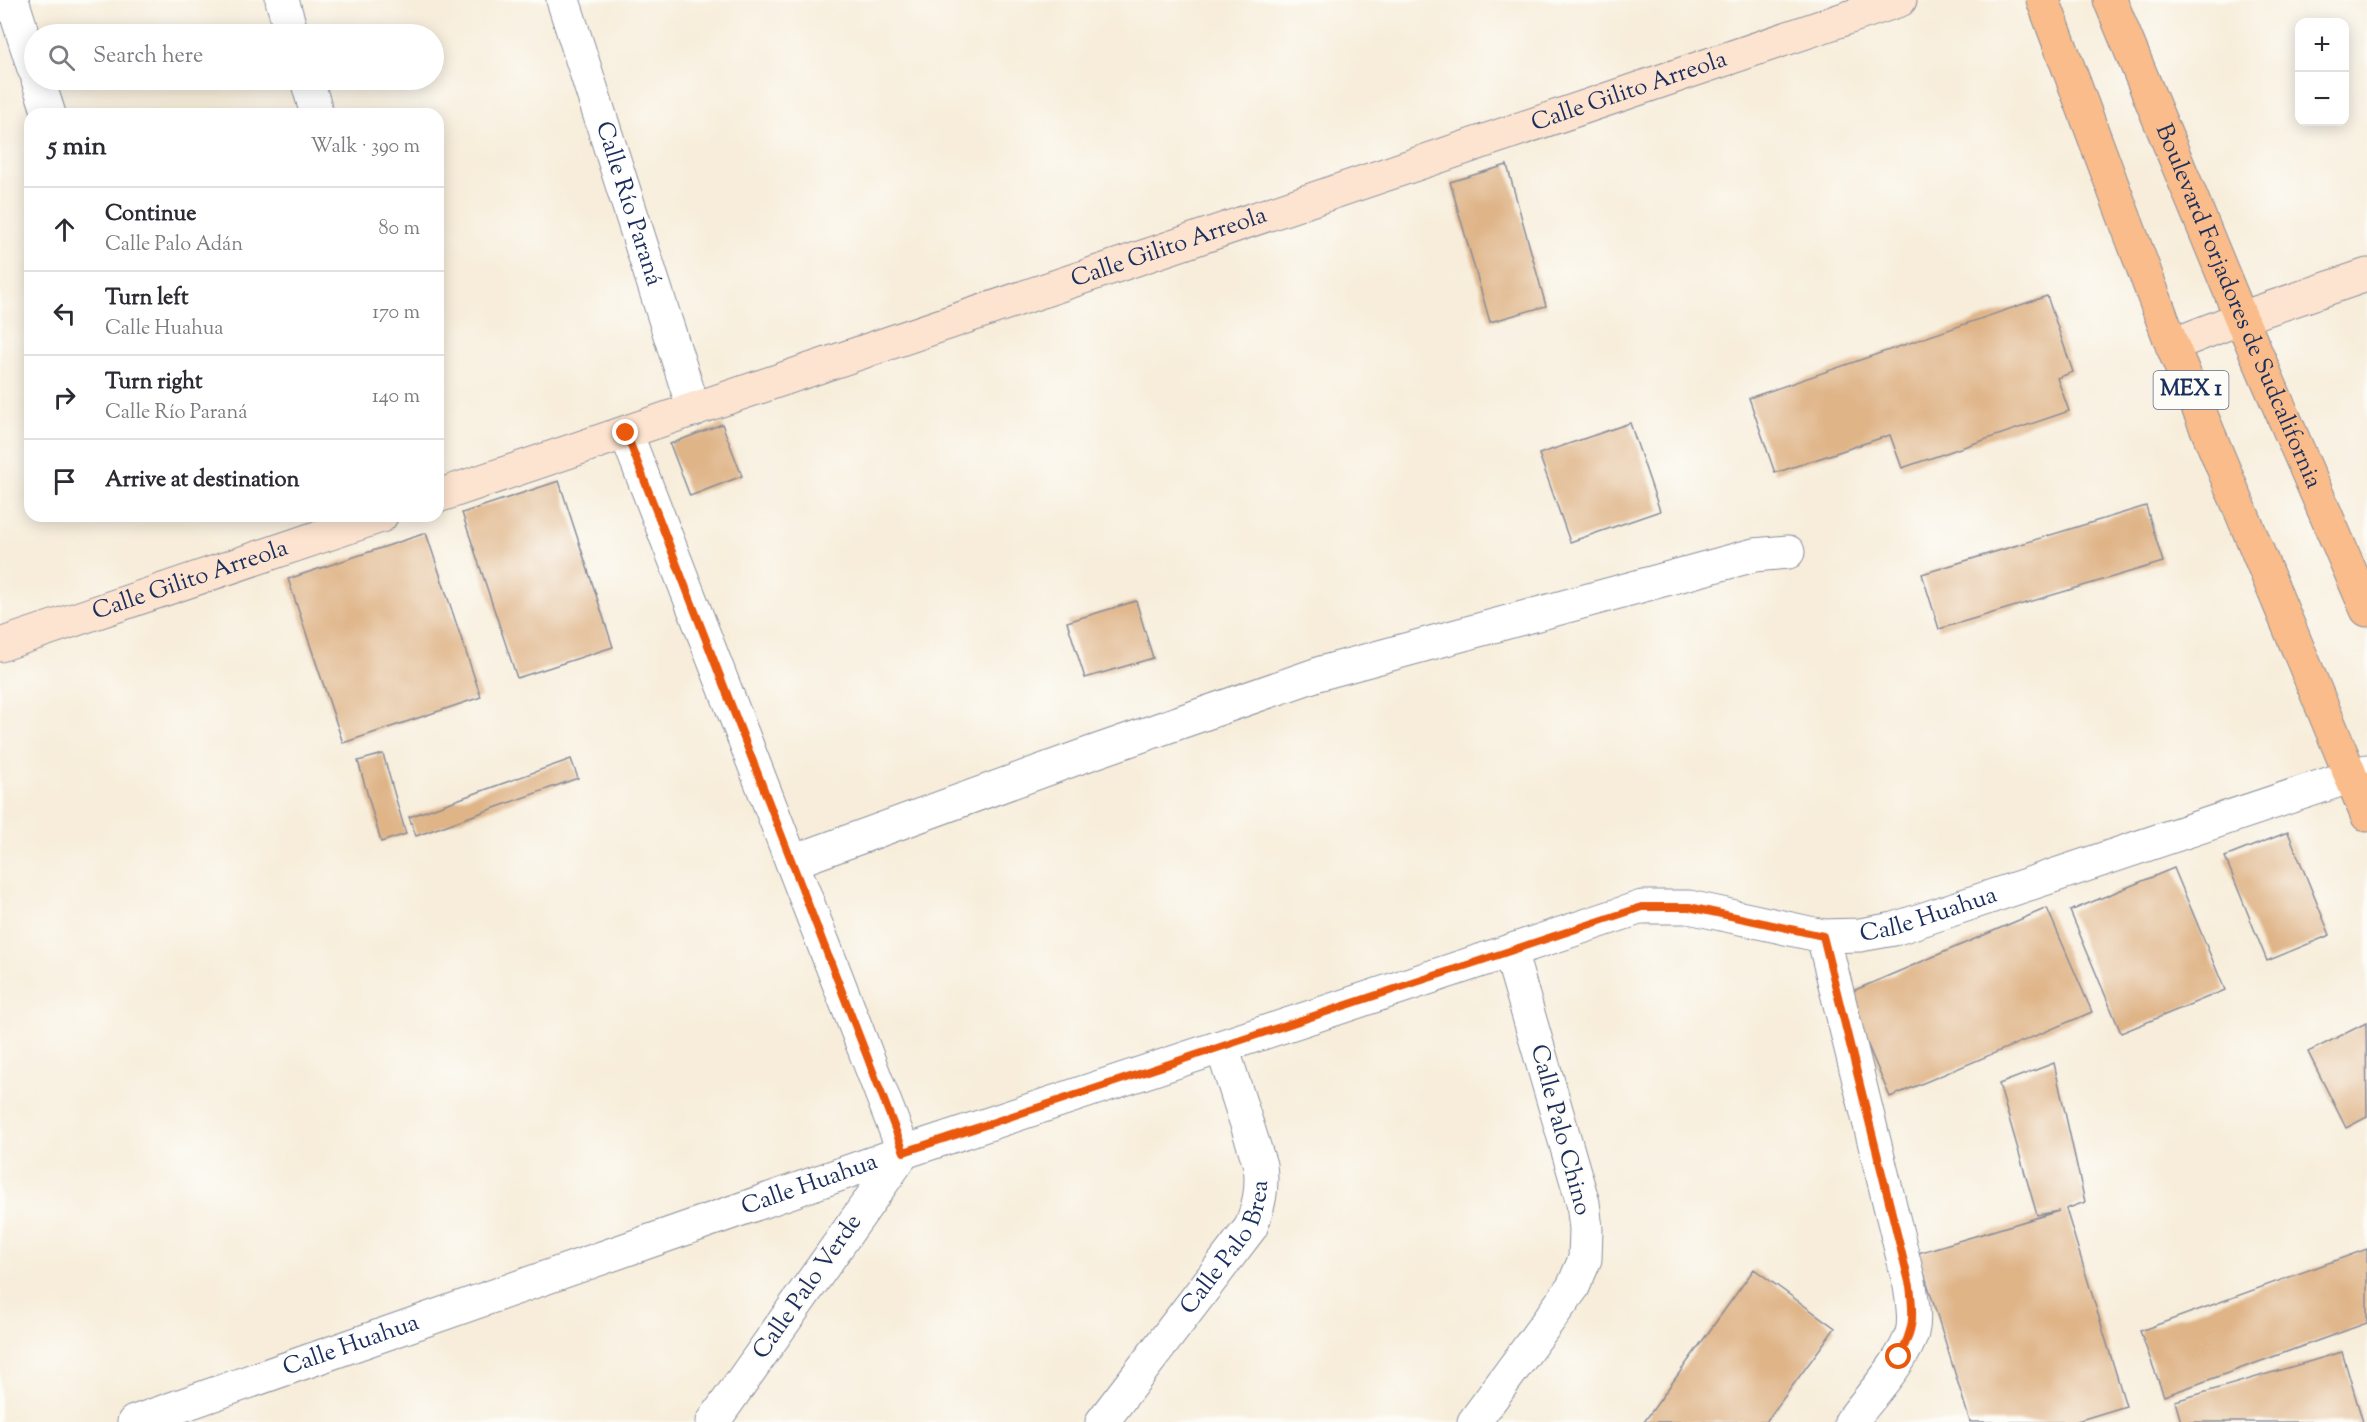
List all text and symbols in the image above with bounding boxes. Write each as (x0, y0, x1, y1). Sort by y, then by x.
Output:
map controls (2295, 18, 2349, 126)
button: + (2295, 18, 2349, 72)
search box (24, 24, 444, 90)
icon: search (45, 41, 78, 74)
text: Search here (93, 41, 203, 73)
street label: Calle Gilito Arreola (1527, 43, 1732, 141)
button: − (2295, 72, 2349, 126)
street label: Calle Río Paraná (586, 117, 670, 290)
street label: Boulevard Forjadores de Sudcalifornia (2146, 119, 2330, 494)
text: 5 min (48, 129, 107, 166)
text: Walk · 390 m (311, 133, 420, 162)
text: Continue (105, 199, 196, 231)
street label: Calle Gilito Arreola (1067, 199, 1272, 297)
icon: ahead (48, 213, 81, 246)
text: 80 m (379, 215, 420, 244)
text: Calle Palo Adán (105, 231, 243, 260)
text: Turn left (105, 283, 188, 315)
icon: left (48, 297, 81, 330)
text: 170 m (372, 299, 420, 328)
text: Calle Huahua (105, 315, 223, 344)
text: Turn right (105, 367, 202, 399)
road number: MEX 1 (2154, 371, 2228, 409)
icon: right (48, 381, 81, 414)
text: 140 m (372, 383, 420, 412)
text: Calle Río Paraná (105, 399, 247, 428)
route end (612, 419, 638, 445)
icon: arrive (48, 465, 81, 498)
text: Arrive at destination (105, 465, 300, 497)
street label: Calle Gilito Arreola (88, 532, 293, 630)
street label: Calle Huahua (1857, 879, 2002, 952)
street label: Calle Palo Chino (1521, 1041, 1599, 1219)
street label: Calle Huahua (737, 1146, 882, 1225)
street label: Calle Palo Brea (1173, 1179, 1278, 1322)
street label: Calle Palo Verde (745, 1208, 871, 1366)
street label: Calle Huahua (278, 1306, 424, 1385)
route start (1885, 1343, 1911, 1369)

